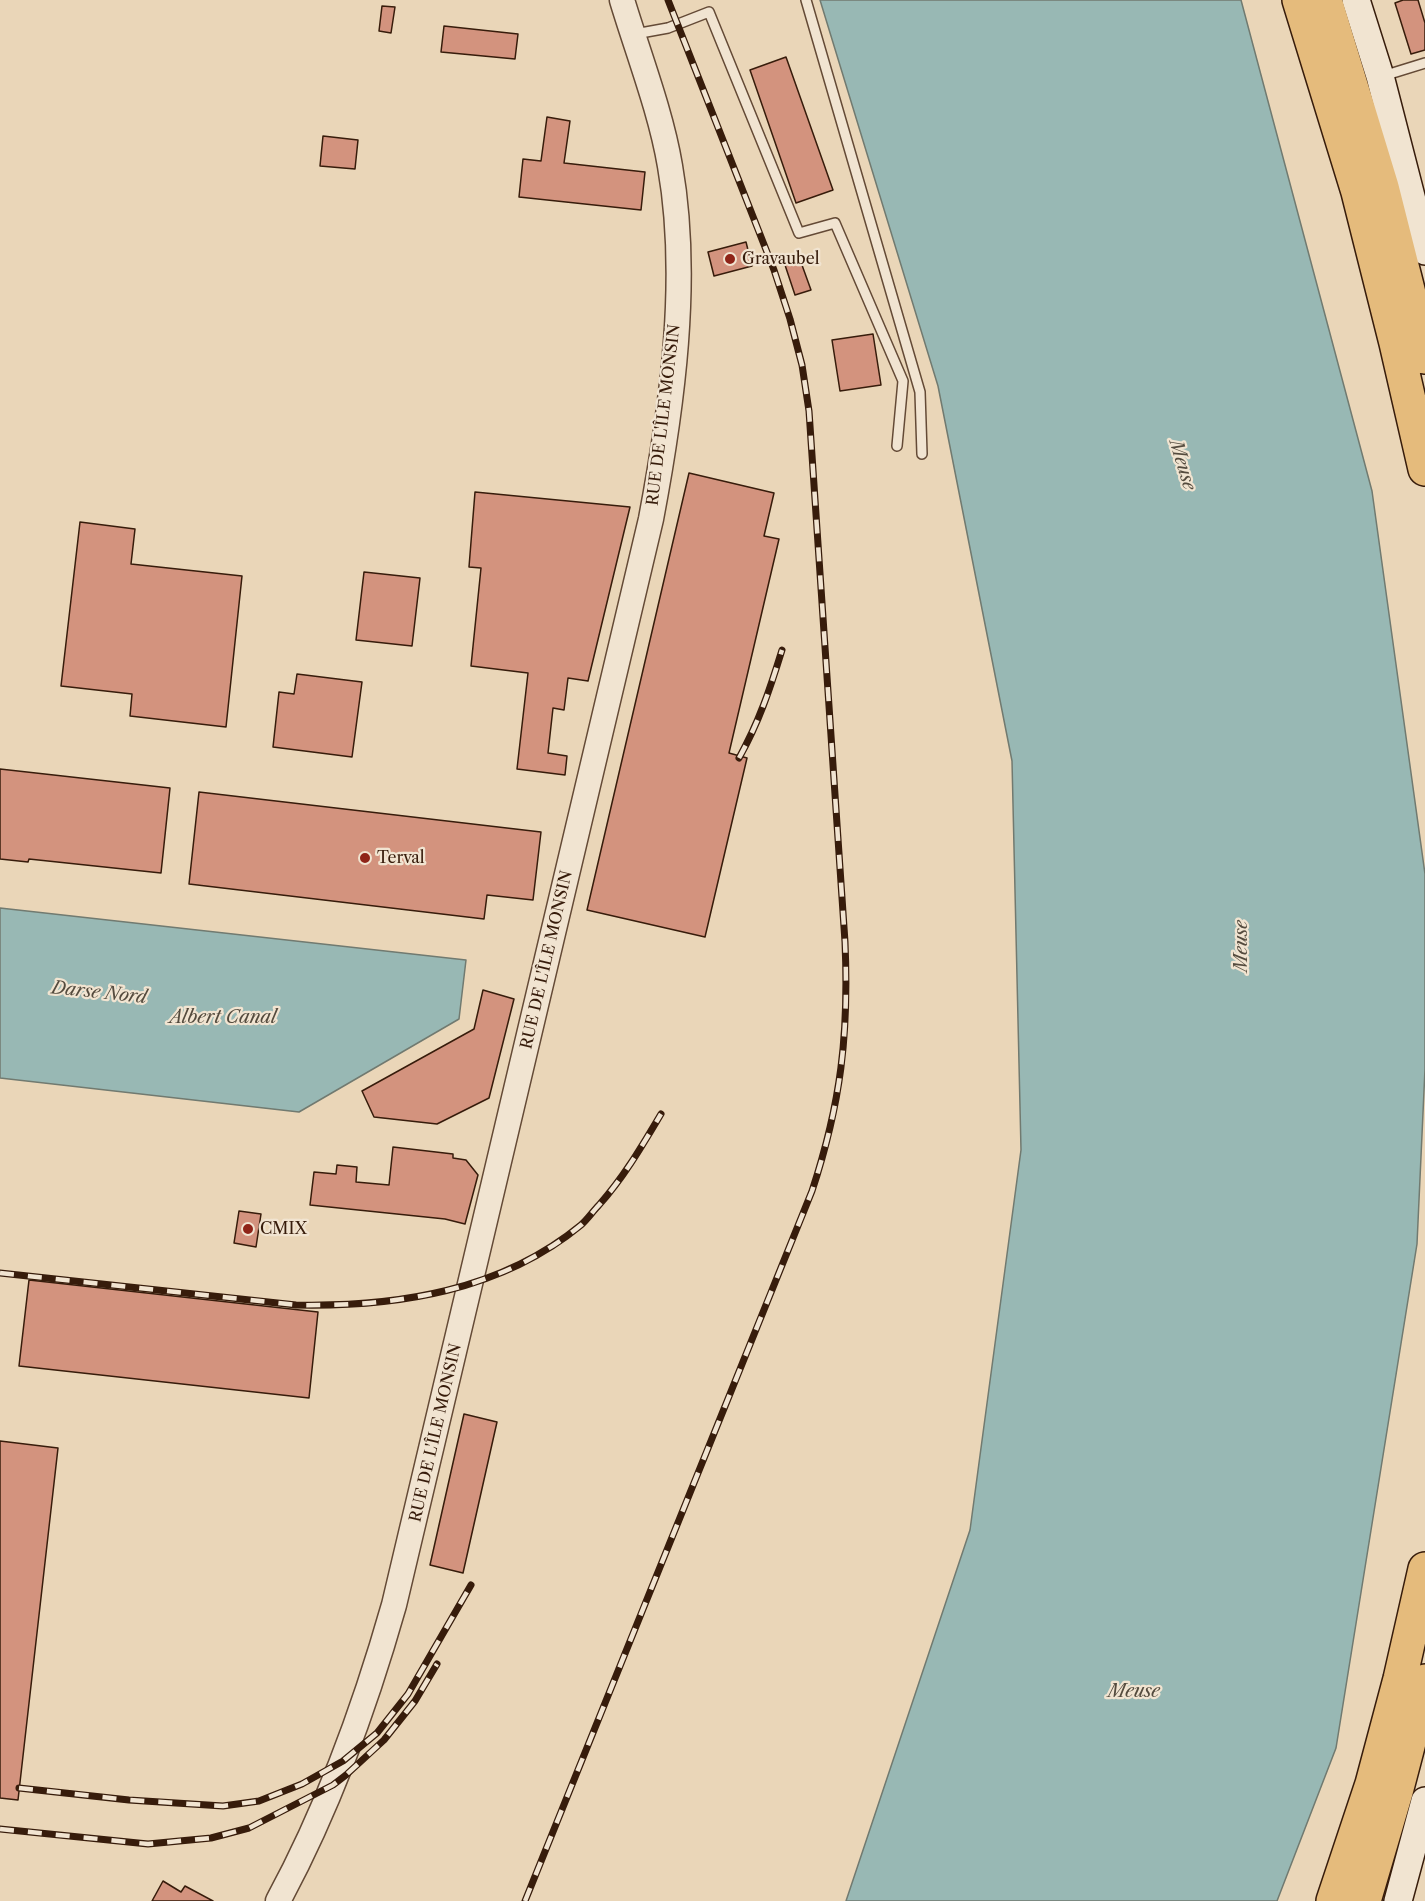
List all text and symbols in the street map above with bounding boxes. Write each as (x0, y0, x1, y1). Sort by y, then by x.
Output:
place label: Gravaubel (742, 249, 819, 269)
marker: Gravaubel (723, 252, 737, 266)
street label: RUE DE L'ÎLE MONSIN (643, 323, 685, 507)
water label: Meuse (1164, 437, 1200, 493)
place label: Terval (377, 848, 425, 868)
marker: Terval (358, 851, 372, 865)
street label: RUE DE L'ÎLE MONSIN (517, 869, 577, 1051)
water label: Meuse (1231, 920, 1253, 972)
water label: Darse Nord (50, 977, 148, 1009)
water label: Albert Canal (169, 1007, 277, 1029)
place label: CMIX (260, 1219, 307, 1239)
marker: CMIX (241, 1222, 255, 1236)
street label: RUE DE L'ÎLE MONSIN (406, 1342, 466, 1524)
water label: Meuse (1108, 1681, 1160, 1703)

